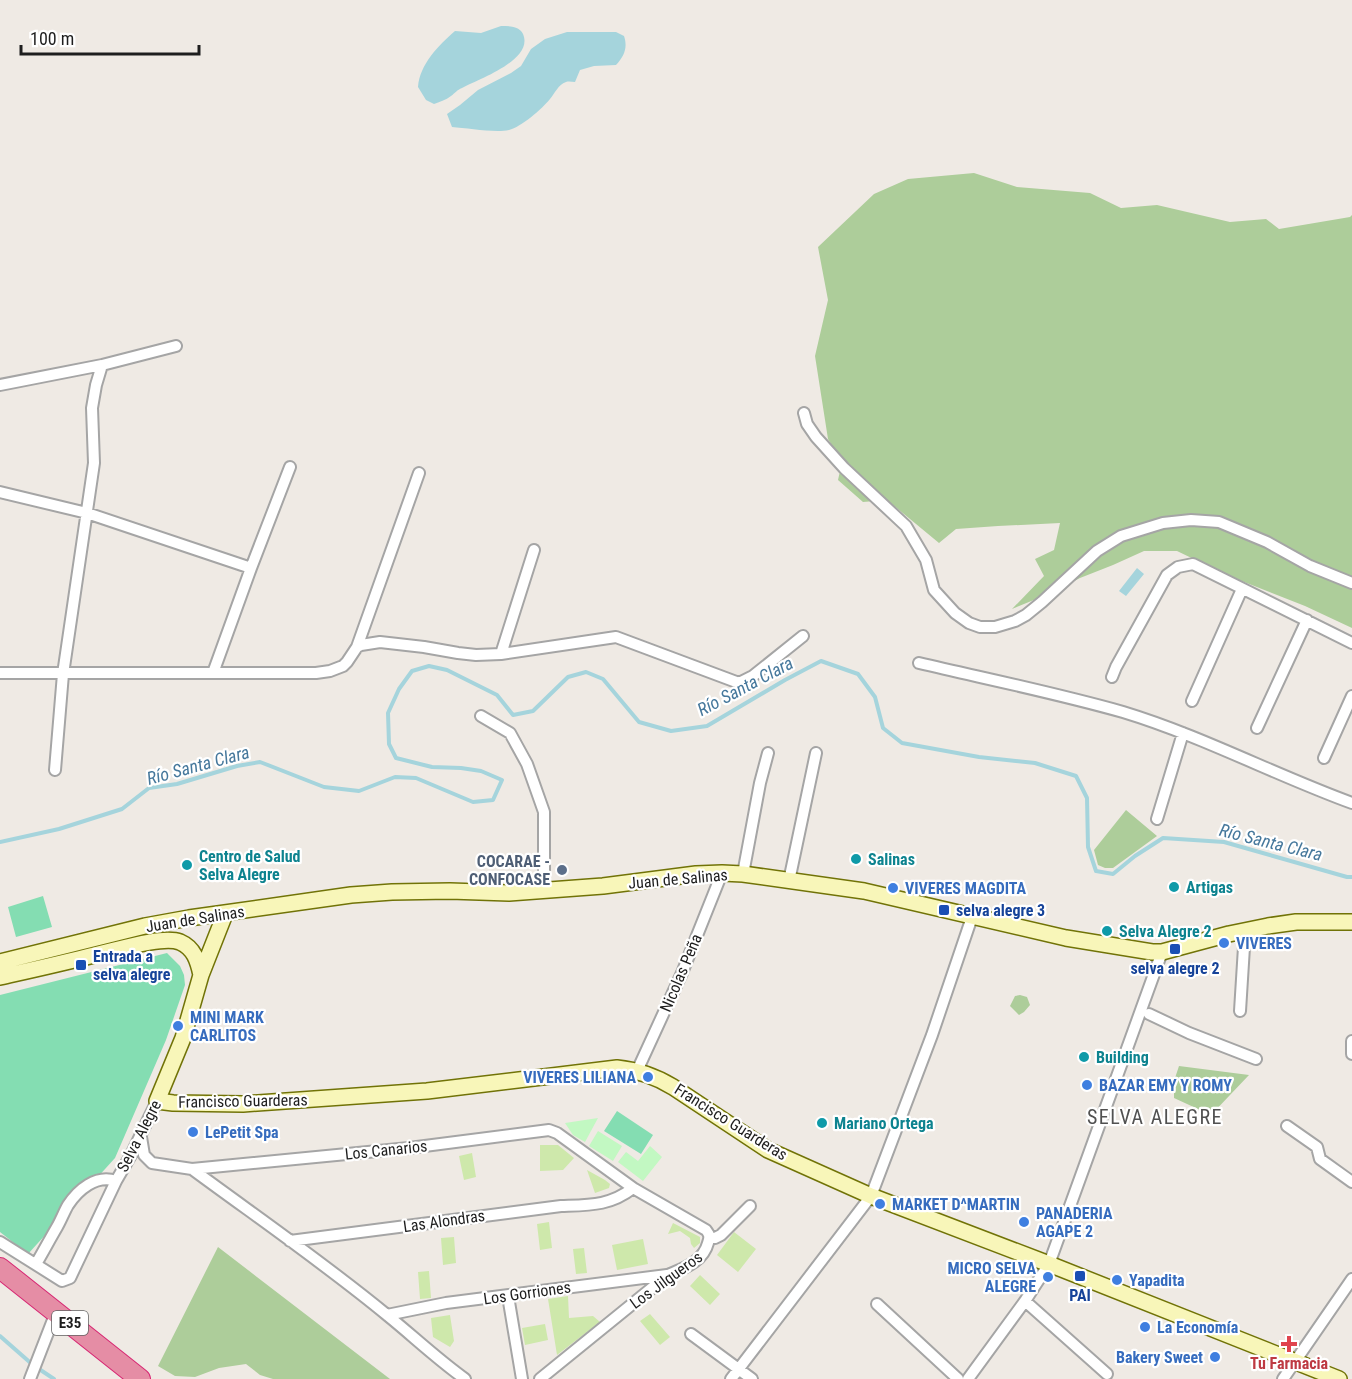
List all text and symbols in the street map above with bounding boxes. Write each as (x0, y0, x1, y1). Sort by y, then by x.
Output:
scale bar (21, 18, 200, 56)
text: 100 m (30, 28, 74, 49)
water label: Río Santa Clara (694, 652, 796, 720)
water label: Río Santa Clara (144, 741, 252, 789)
water label: Río Santa Clara (1217, 819, 1325, 865)
place label: Centro de Salud Selva Alegre (199, 847, 301, 884)
place label: Salinas (868, 850, 915, 869)
place label: COCARAE - CONFOCASE (469, 852, 550, 889)
marker: Salinas (849, 852, 863, 866)
marker: Centro de Salud Selva Alegre (180, 858, 194, 872)
marker: COCARAE - CONFOCASE (555, 863, 569, 877)
street label: Juan de Salinas (628, 865, 728, 893)
place label: Artigas (1186, 878, 1233, 897)
place label: VIVERES MAGDITA (905, 879, 1027, 898)
marker: Artigas (1167, 880, 1181, 894)
marker: VIVERES MAGDITA (886, 881, 900, 895)
place label: selva alegre 3 (956, 901, 1045, 920)
street label: Juan de Salinas (144, 902, 246, 936)
marker: selva alegre 3 (937, 903, 951, 917)
place label: Selva Alegre 2 (1119, 922, 1211, 941)
marker: Selva Alegre 2 (1100, 924, 1114, 938)
street label: Nicolas Peña (656, 931, 706, 1015)
place label: VIVERES (1236, 934, 1292, 953)
marker: VIVERES (1217, 936, 1231, 950)
marker: selva alegre 2 (1168, 942, 1182, 956)
place label: Entrada a selva alegre (93, 947, 171, 984)
marker: Entrada a selva alegre (74, 958, 88, 972)
place label: selva alegre 2 (1130, 959, 1220, 978)
place label: MINI MARK CARLITOS (190, 1008, 264, 1045)
marker: MINI MARK CARLITOS (171, 1019, 185, 1033)
place label: Building (1096, 1048, 1149, 1067)
marker: Building (1077, 1050, 1091, 1064)
place label: VIVERES LILIANA (523, 1068, 636, 1087)
marker: VIVERES LILIANA (641, 1070, 655, 1084)
place label: BAZAR EMY Y ROMY (1099, 1076, 1232, 1095)
marker: BAZAR EMY Y ROMY (1080, 1078, 1094, 1092)
street label: Francisco Guarderas (671, 1080, 791, 1164)
street label: Francisco Guarderas (178, 1090, 308, 1112)
street label: Selva Alegre (113, 1097, 165, 1175)
district label: SELVA ALEGRE (1087, 1105, 1223, 1129)
place label: Mariano Ortega (834, 1114, 934, 1133)
marker: Mariano Ortega (815, 1116, 829, 1130)
place label: LePetit Spa (205, 1123, 279, 1142)
marker: LePetit Spa (186, 1125, 200, 1139)
street label: Los Canarios (344, 1136, 428, 1164)
place label: MARKET D^MARTIN (892, 1195, 1020, 1214)
marker: MARKET D^MARTIN (873, 1197, 887, 1211)
place label: PANADERIA AGAPE 2 (1036, 1204, 1113, 1241)
street label: Las Alondras (402, 1206, 486, 1236)
marker: PANADERIA AGAPE 2 (1017, 1215, 1031, 1229)
street label: Los Jilgueros (626, 1247, 706, 1313)
place label: MICRO SELVA ALEGRE (947, 1259, 1036, 1296)
marker: PAI (1073, 1269, 1087, 1283)
marker: MICRO SELVA ALEGRE (1041, 1270, 1055, 1284)
place label: Yapadita (1129, 1271, 1185, 1290)
marker: Yapadita (1110, 1273, 1124, 1287)
street label: Los Gorriones (482, 1277, 572, 1309)
place label: PAI (1069, 1286, 1091, 1305)
road number: E35 (52, 1311, 88, 1335)
place label: La Economía (1157, 1318, 1239, 1337)
marker: La Economía (1138, 1320, 1152, 1334)
marker: Tu Farmacia (1282, 1337, 1296, 1351)
place label: Bakery Sweet (1116, 1348, 1203, 1367)
marker: Bakery Sweet (1208, 1350, 1222, 1364)
place label: Tu Farmacia (1250, 1354, 1329, 1373)

